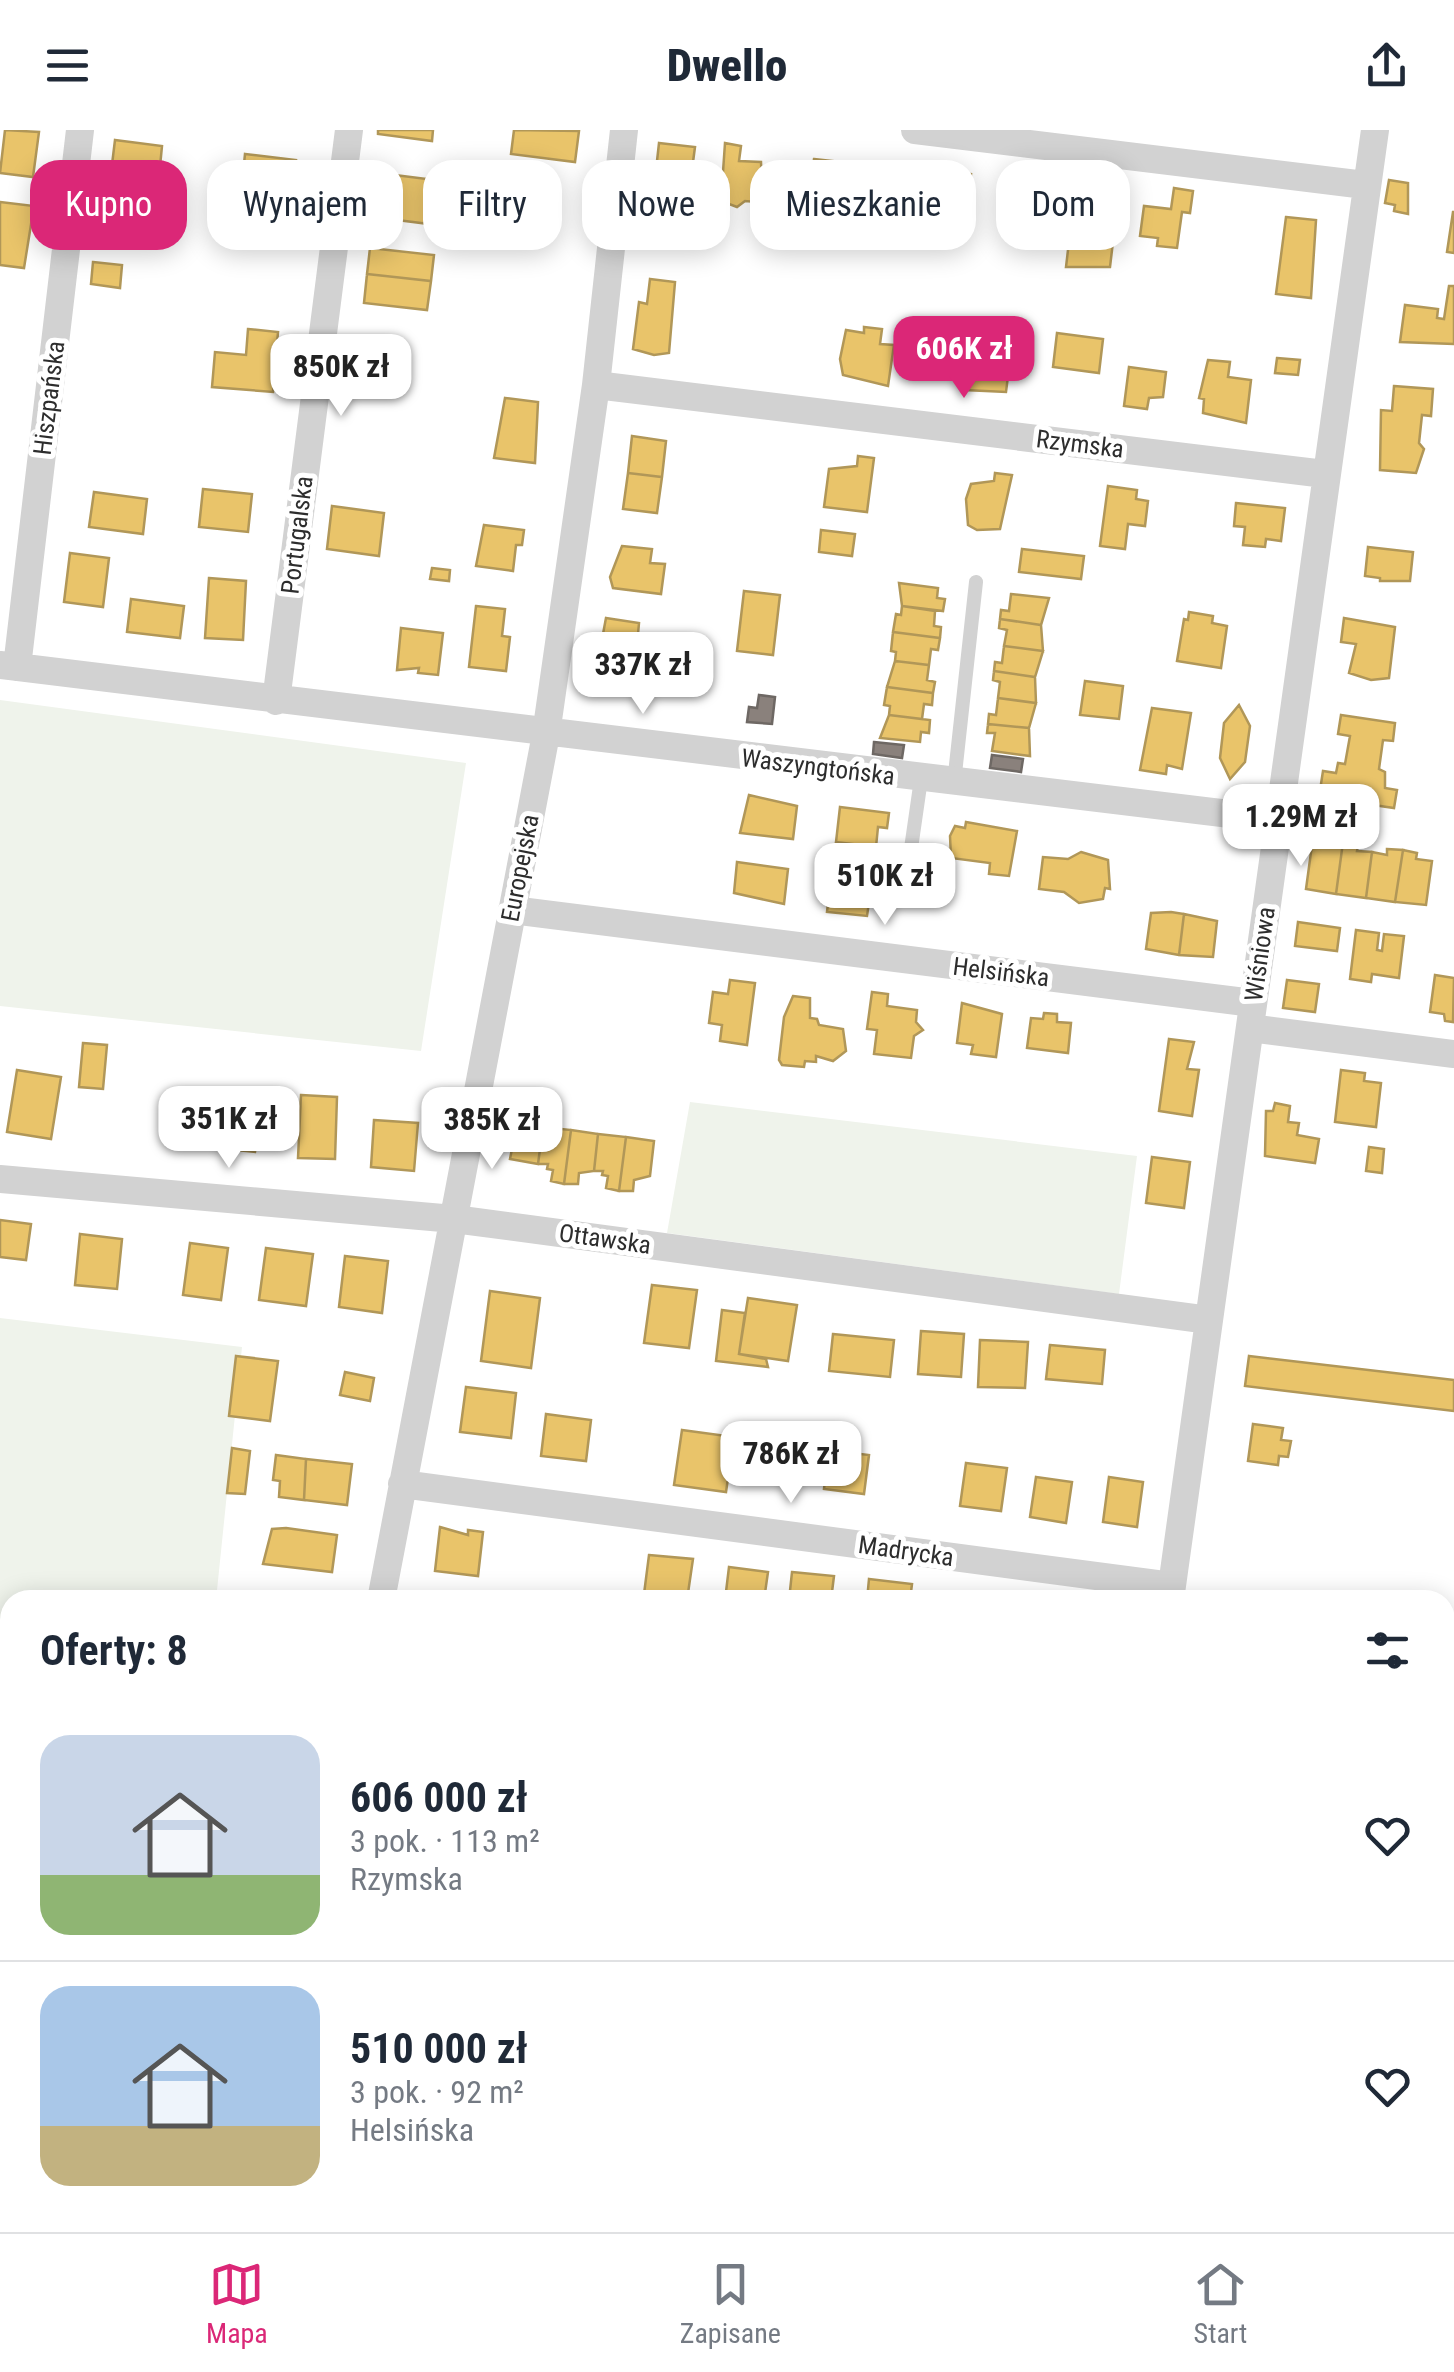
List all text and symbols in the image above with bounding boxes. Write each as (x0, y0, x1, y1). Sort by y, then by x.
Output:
icon: menu (40, 38, 95, 93)
icon: share (1359, 38, 1414, 93)
text: Dwello (667, 39, 787, 92)
chip: Kupno (30, 160, 187, 250)
chip: Wynajem (207, 160, 403, 250)
chip: Filtry (423, 160, 562, 250)
chip: Nowe (582, 160, 730, 250)
chip: Mieszkanie (750, 160, 976, 250)
chip: Dom (996, 160, 1130, 250)
pin: 606K zł (872, 316, 1056, 401)
text: 606K zł (915, 329, 1013, 367)
pin: 850K zł (249, 334, 433, 419)
street label: Hiszpańska (28, 339, 70, 457)
text: 850K zł (292, 347, 390, 385)
street label: Rzymska (1034, 424, 1126, 464)
street label: Portugalska (275, 474, 319, 596)
pin: 337K zł (551, 632, 735, 717)
text: 337K zł (594, 645, 692, 683)
street label: Waszyngtońska (740, 743, 896, 791)
pin: 1.29M zł (1198, 784, 1404, 869)
text: 1.29M zł (1244, 797, 1358, 835)
street label: Europejska (495, 812, 545, 924)
pin: 510K zł (793, 843, 977, 928)
text: 510K zł (836, 856, 934, 894)
street label: Wiśniowa (1239, 905, 1281, 1003)
street label: Helsińska (951, 952, 1051, 992)
pin: 351K zł (137, 1086, 321, 1171)
pin: 385K zł (400, 1087, 584, 1172)
text: 351K zł (180, 1099, 278, 1137)
text: 385K zł (443, 1100, 541, 1138)
street label: Ottawska (557, 1218, 653, 1260)
pin: 786K zł (699, 1421, 883, 1506)
text: 786K zł (742, 1434, 840, 1472)
street label: Madrycka (856, 1530, 956, 1572)
icon: filters (1360, 1623, 1415, 1678)
text: Oferty: 8 (40, 1626, 188, 1675)
text: 606 000 zł (350, 1773, 528, 1822)
icon: home (120, 1775, 240, 1895)
icon: heart (1360, 1808, 1415, 1863)
text: 3 pok. · 113 m² (350, 1822, 540, 1860)
text: Rzymska (350, 1860, 463, 1898)
text: 510 000 zł (350, 2024, 528, 2073)
icon: home (120, 2026, 240, 2146)
icon: heart (1360, 2059, 1415, 2114)
text: 3 pok. · 92 m² (350, 2073, 524, 2111)
text: Helsińska (350, 2111, 474, 2149)
tab: Mapa (206, 2257, 268, 2350)
tab: Zapisane (680, 2257, 781, 2350)
tab: Start (1193, 2257, 1248, 2350)

